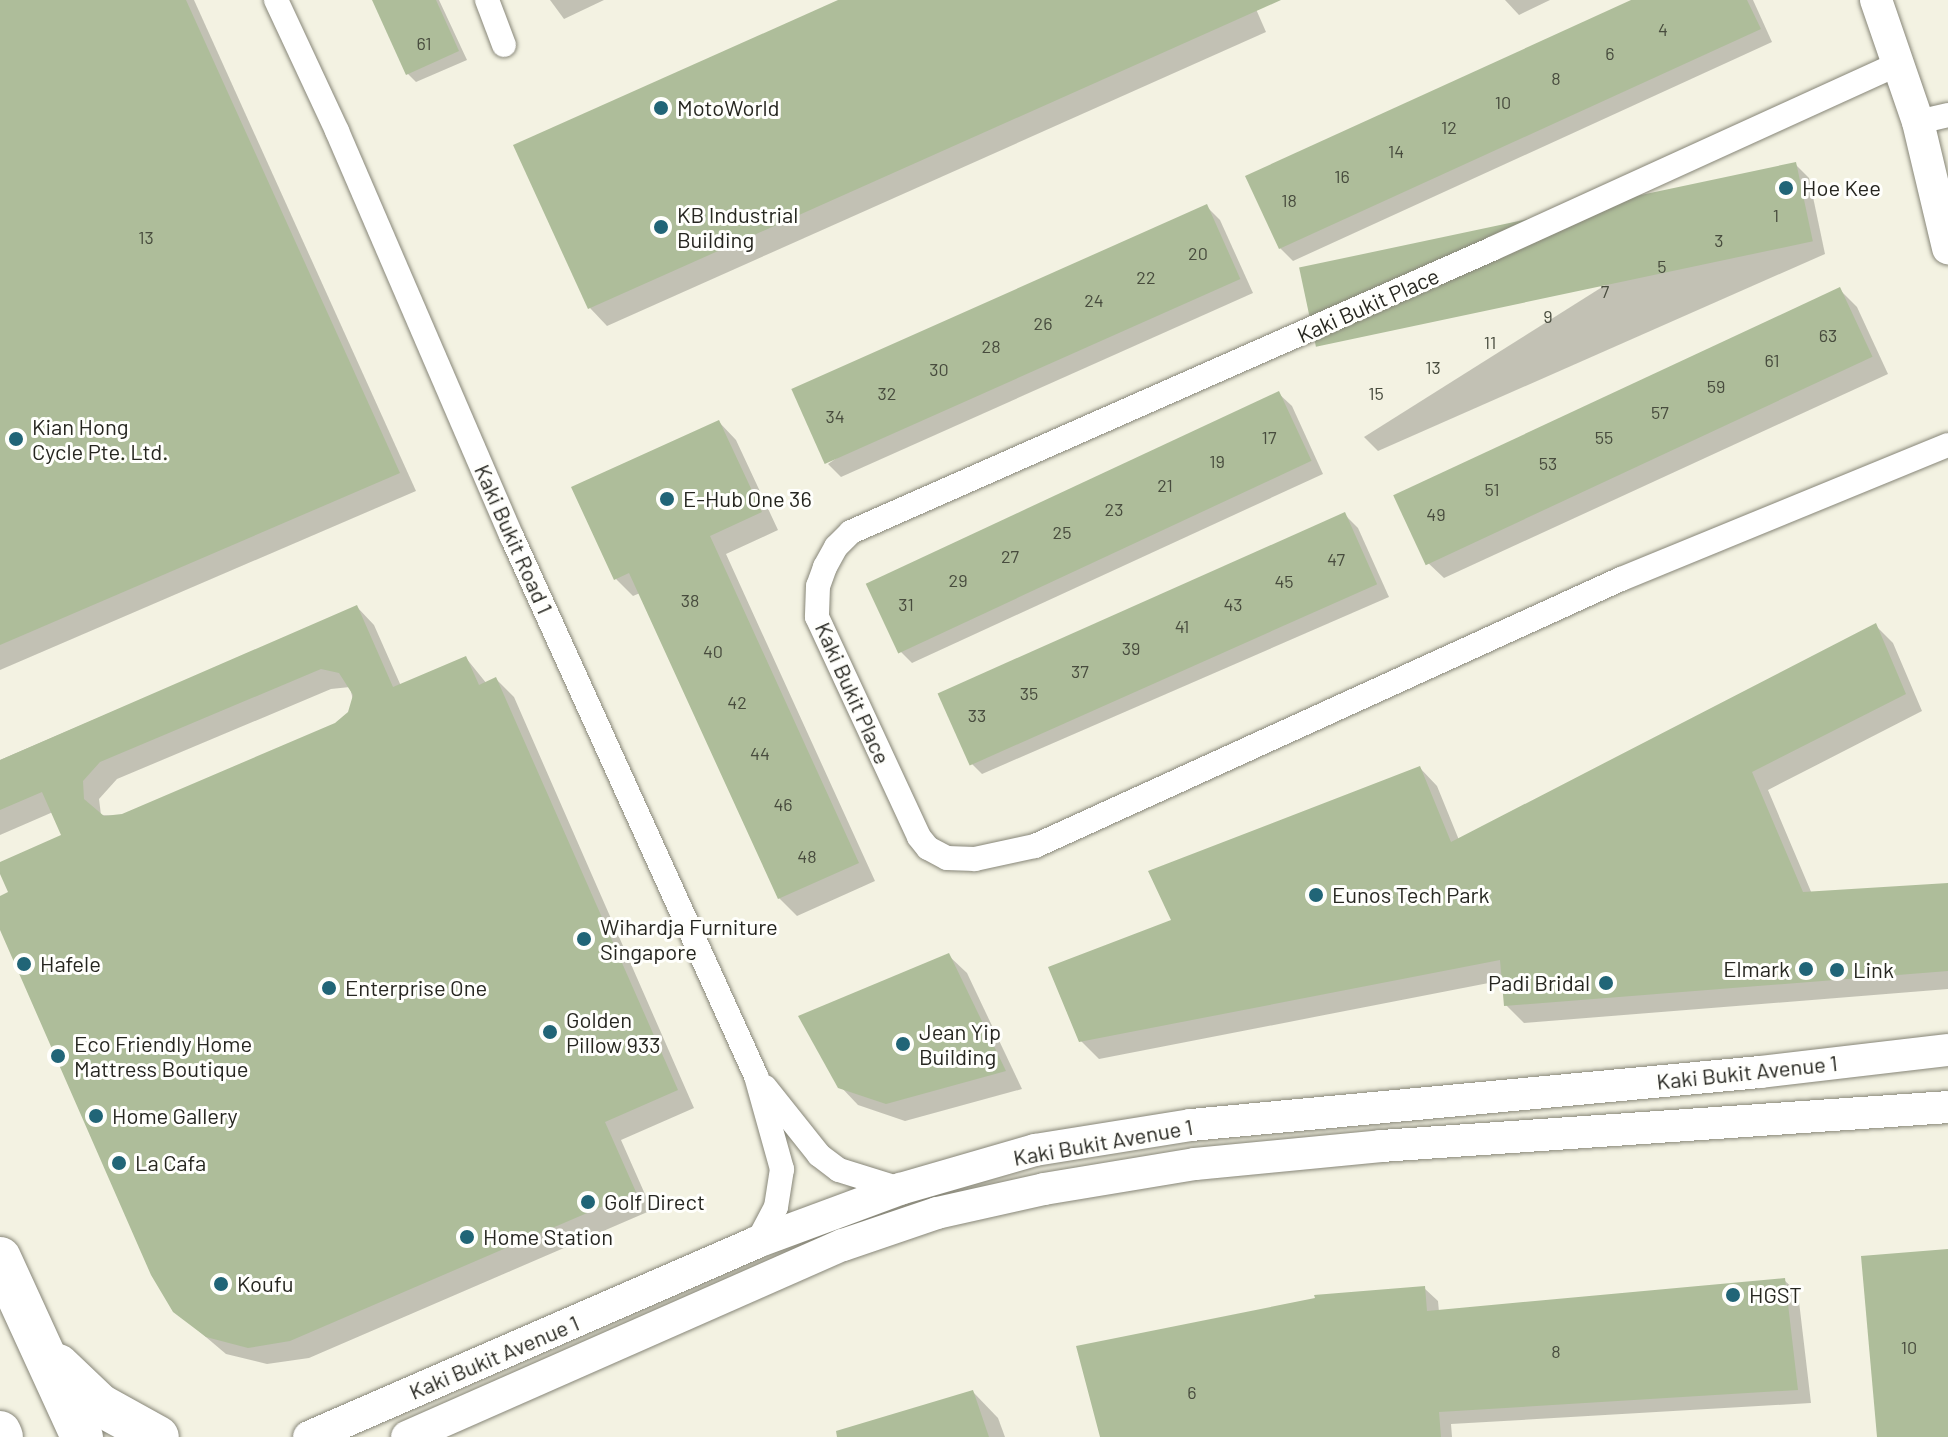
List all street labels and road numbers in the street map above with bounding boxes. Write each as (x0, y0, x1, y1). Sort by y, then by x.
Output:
street label: Kaki Bukit Place (1293, 262, 1443, 348)
street label: Kaki Bukit Road 1 (469, 460, 559, 618)
street label: Kaki Bukit Place (810, 618, 896, 768)
street label: Kaki Bukit Avenue 1 (1655, 1049, 1839, 1095)
street label: Kaki Bukit Avenue 1 (1011, 1113, 1195, 1171)
street label: Kaki Bukit Avenue 1 (405, 1309, 583, 1405)

